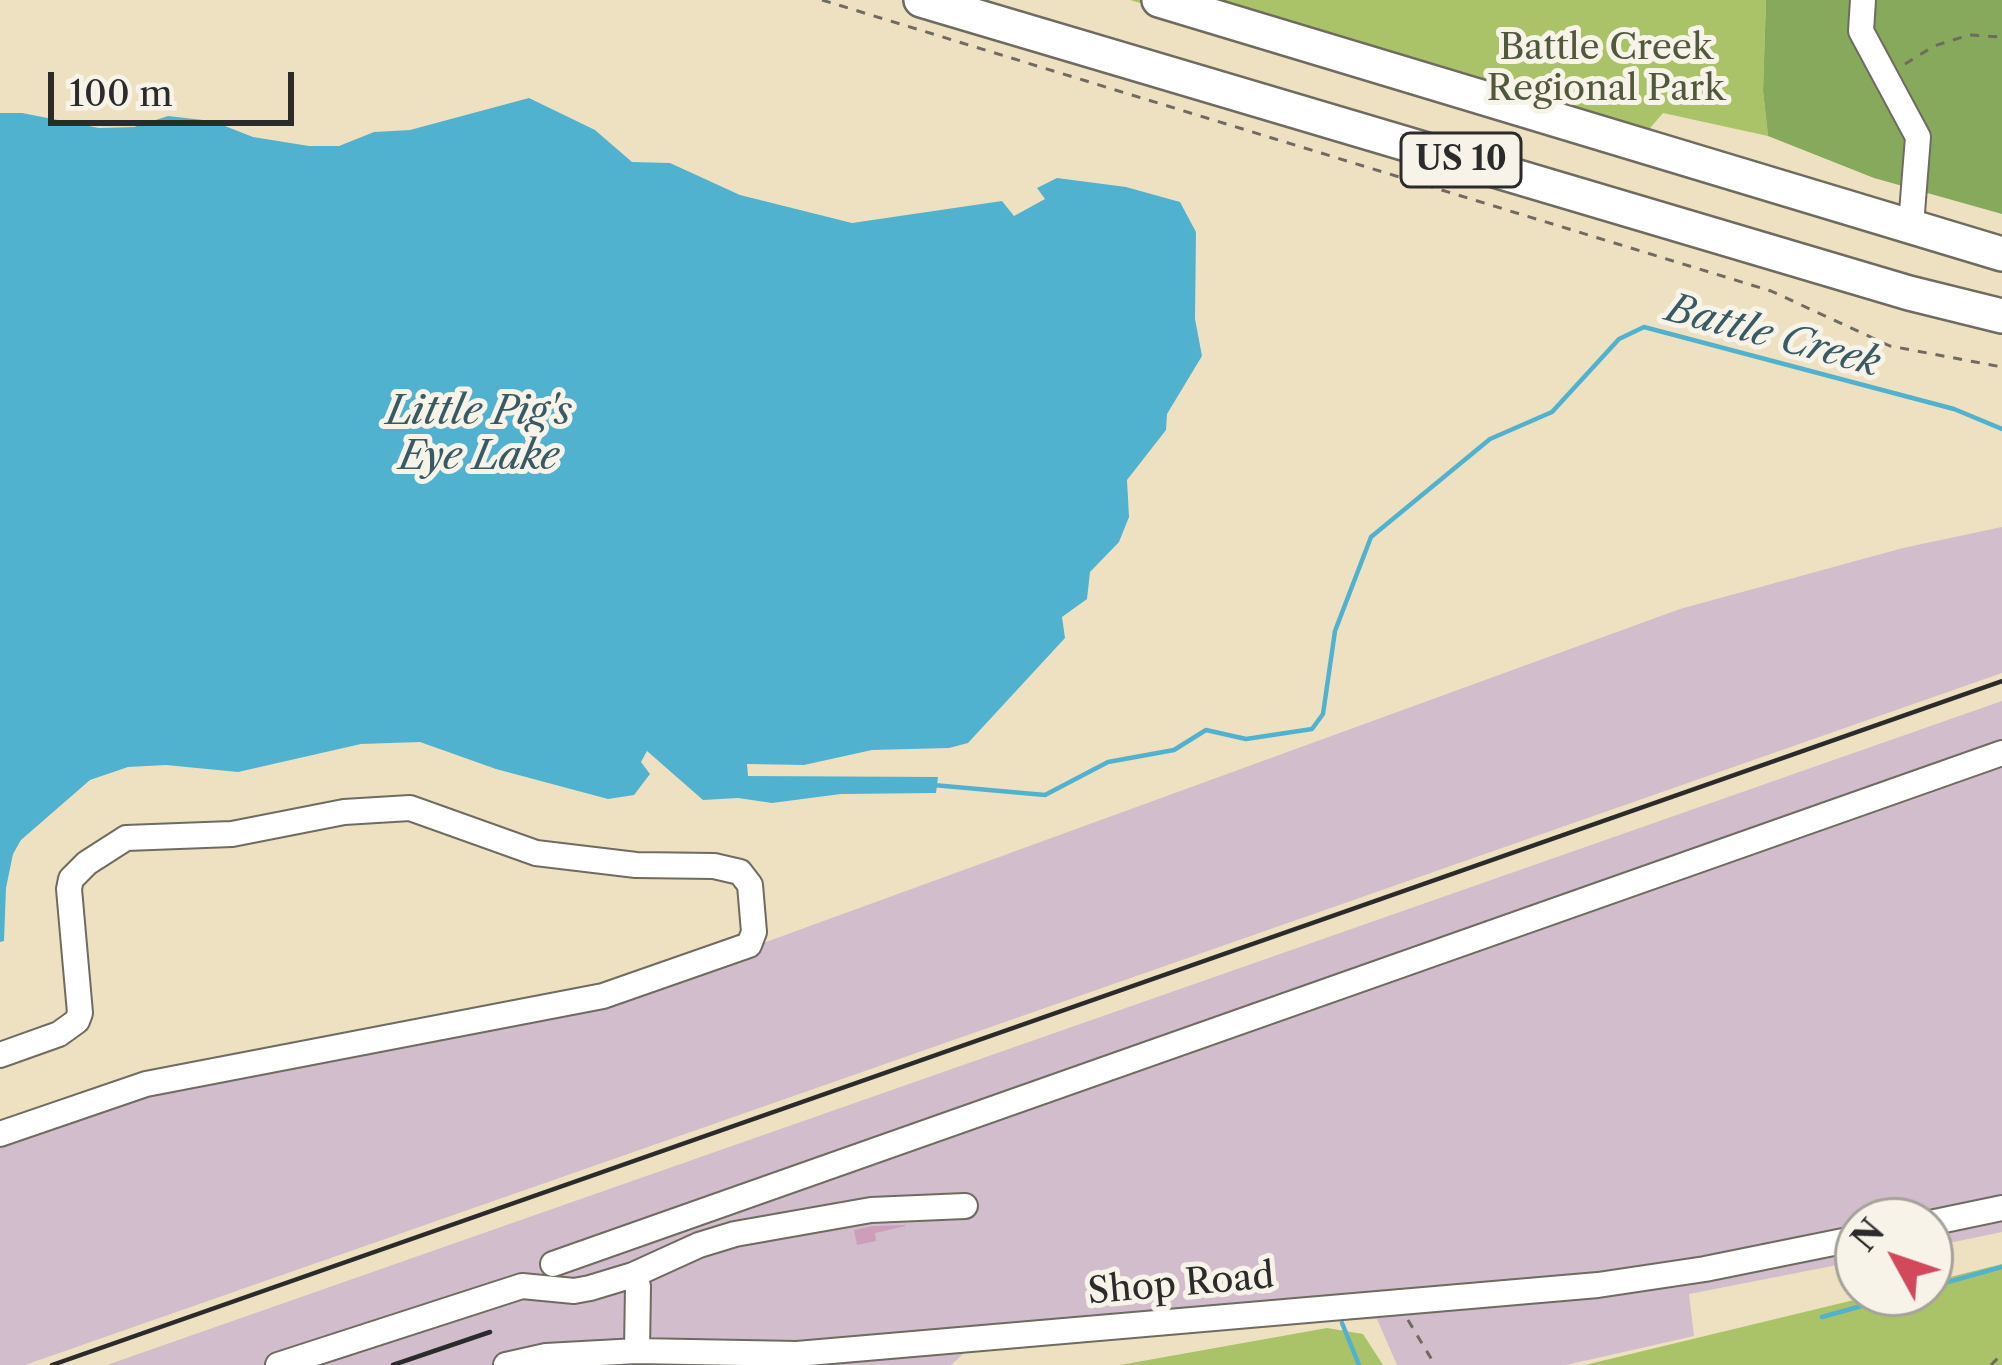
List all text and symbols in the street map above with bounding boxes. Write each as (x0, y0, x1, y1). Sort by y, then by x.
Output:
park label: Battle Creek Regional Park (1487, 27, 1725, 112)
scale bar (54, 48, 300, 122)
text: 100 m (69, 71, 173, 115)
road number: US 10 (1401, 133, 1521, 187)
water label: Battle Creek (1661, 286, 1885, 388)
water label: Little Pig's Eye Lake (386, 390, 572, 481)
north arrow (1834, 1197, 1954, 1317)
text: N (1843, 1211, 1893, 1260)
street label: Shop Road (1086, 1255, 1276, 1315)

